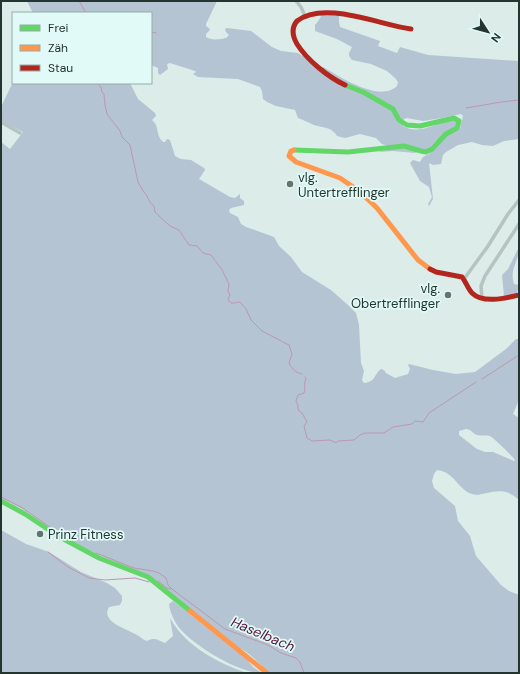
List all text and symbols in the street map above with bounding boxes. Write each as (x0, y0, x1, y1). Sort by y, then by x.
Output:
legend (12, 12, 152, 84)
north arrow (468, 12, 508, 52)
text: Frei (48, 20, 68, 36)
text: N (488, 31, 504, 45)
text: Zäh (48, 40, 68, 56)
text: Stau (48, 60, 73, 76)
place label: vlg. Untertrefflinger (298, 169, 390, 201)
marker: vlg. Untertrefflinger (285, 179, 295, 189)
place label: vlg. Obertrefflinger (351, 280, 440, 312)
marker: vlg. Obertrefflinger (443, 290, 453, 300)
place label: Prinz Fitness (48, 526, 123, 543)
marker: Prinz Fitness (35, 529, 45, 539)
water label: Haselbach (228, 612, 298, 656)

